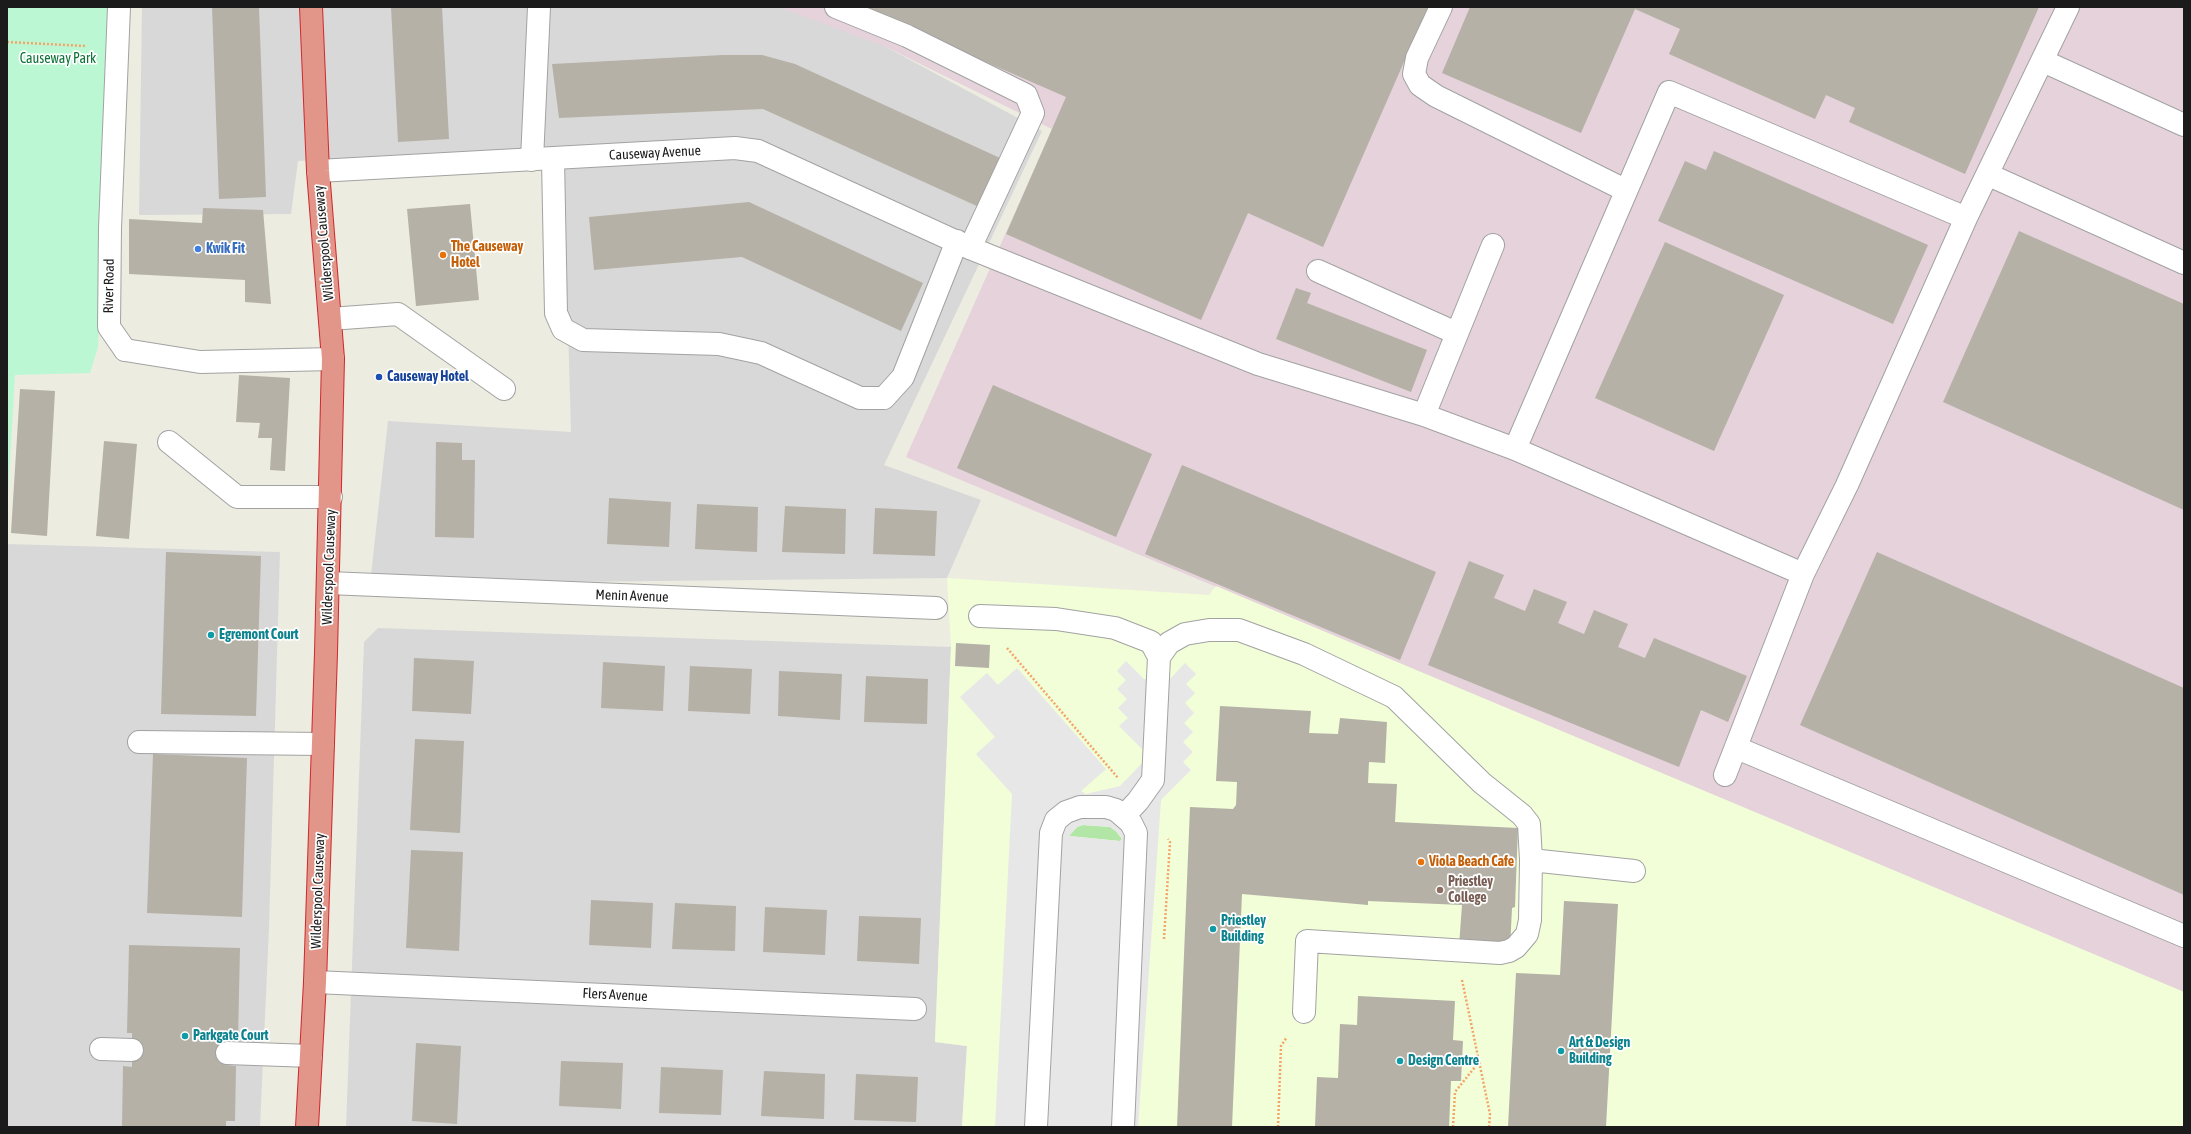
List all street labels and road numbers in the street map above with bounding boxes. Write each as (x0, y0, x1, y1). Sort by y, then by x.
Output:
street label: Causeway Avenue (609, 142, 701, 164)
street label: Wilderspool Causeway (311, 185, 337, 301)
street label: River Road (100, 258, 118, 314)
street label: Wilderspool Causeway (319, 509, 339, 625)
street label: Menin Avenue (595, 586, 669, 606)
street label: Wilderspool Causeway (308, 833, 328, 949)
street label: Flers Avenue (582, 985, 648, 1005)

